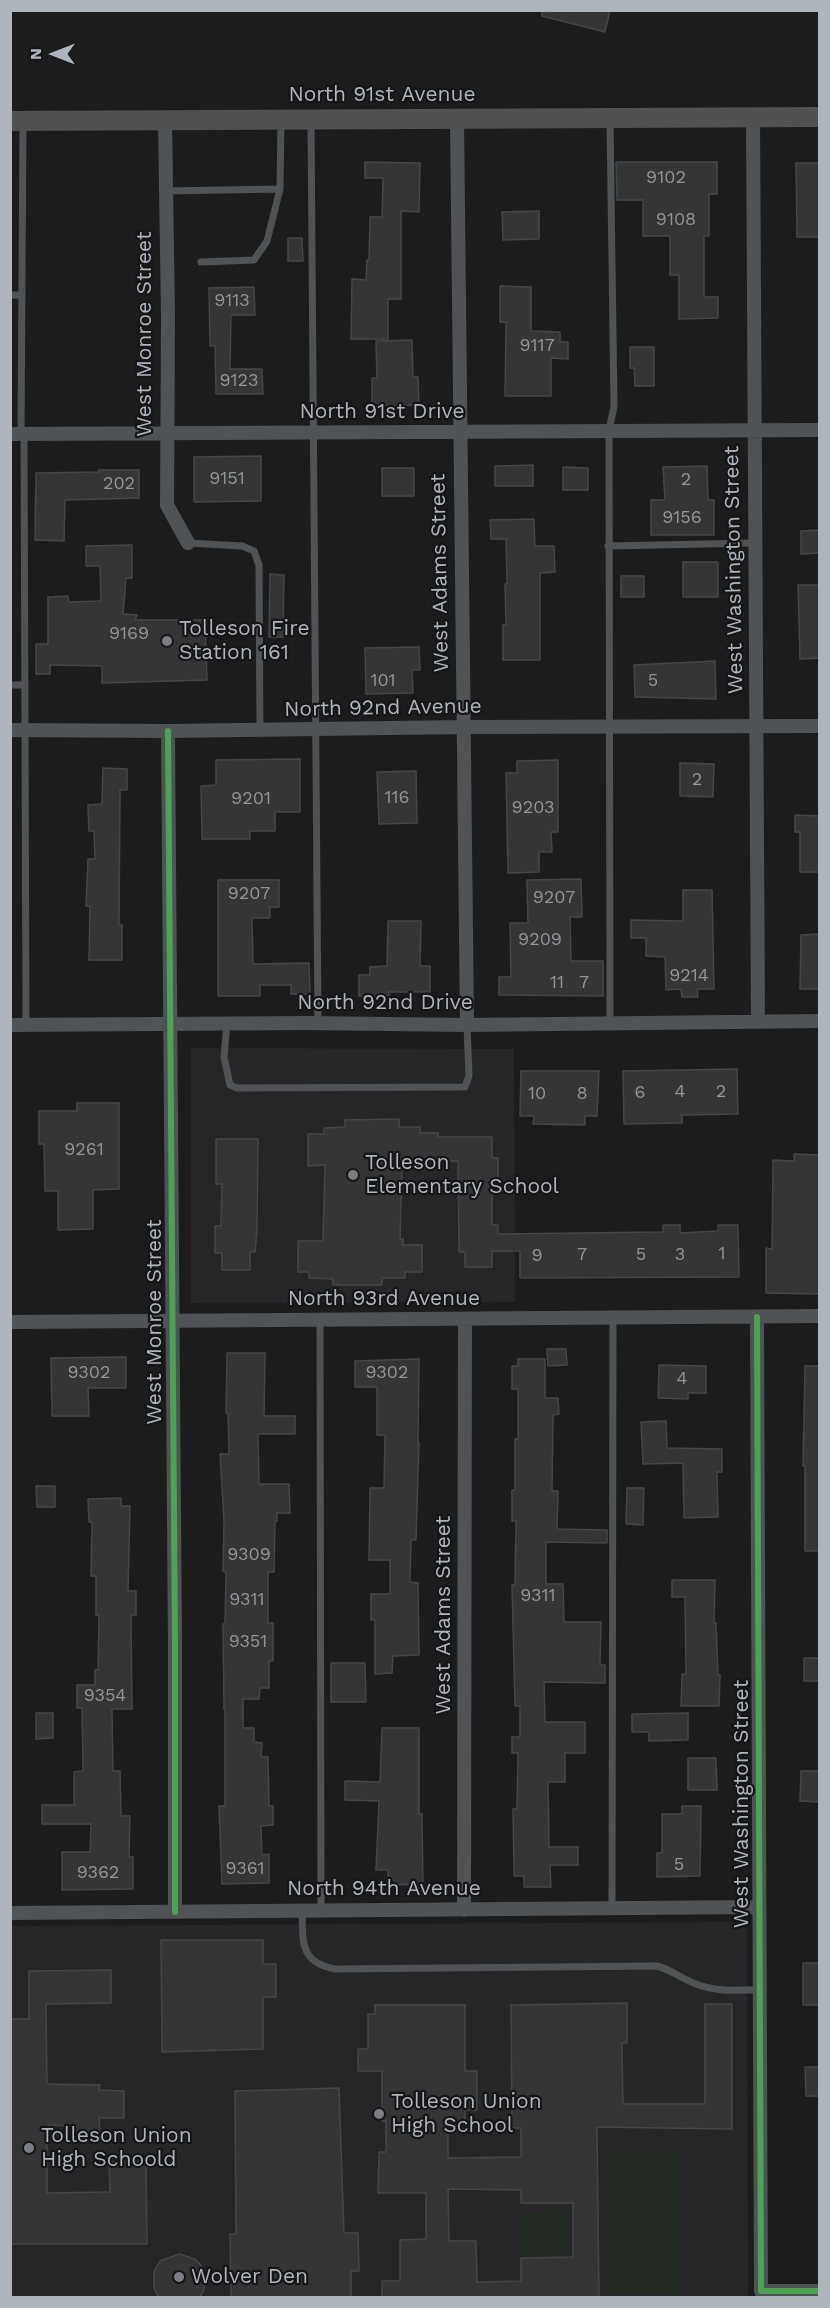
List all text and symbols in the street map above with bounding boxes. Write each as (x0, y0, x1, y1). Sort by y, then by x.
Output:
north arrow (24, 24, 84, 84)
text: N (26, 48, 45, 60)
street label: North 91st Avenue (288, 82, 476, 108)
house number: 9102 (646, 167, 686, 189)
house number: 9108 (656, 209, 696, 231)
street label: West Monroe Street (132, 231, 158, 437)
house number: 9113 (214, 290, 250, 312)
house number: 9117 (519, 335, 555, 357)
house number: 9123 (219, 370, 259, 392)
street label: North 91st Drive (299, 399, 465, 425)
street label: West Washington Street (719, 446, 749, 694)
house number: 9151 (209, 468, 245, 490)
house number: 2 (681, 469, 691, 491)
house number: 202 (103, 473, 135, 495)
street label: West Adams Street (426, 473, 454, 673)
house number: 9156 (662, 507, 702, 529)
place label: Tolleson Fire Station 161 (179, 616, 310, 666)
house number: 9169 (109, 623, 149, 645)
marker: Tolleson Fire Station 161 (160, 634, 174, 648)
house number: 101 (370, 670, 396, 692)
house number: 5 (648, 670, 658, 692)
street label: North 92nd Avenue (284, 694, 482, 722)
house number: 2 (692, 769, 702, 791)
house number: 116 (385, 787, 409, 809)
house number: 9201 (231, 788, 271, 810)
house number: 9203 (512, 797, 554, 819)
house number: 9207 (228, 883, 270, 905)
house number: 9207 (533, 887, 575, 909)
house number: 9209 (518, 929, 562, 951)
house number: 9214 (669, 965, 709, 987)
house number: 11 (550, 972, 564, 994)
house number: 7 (579, 972, 589, 994)
street label: North 92nd Drive (297, 990, 473, 1016)
house number: 4 (675, 1081, 685, 1103)
house number: 2 (716, 1081, 726, 1103)
house number: 6 (635, 1082, 645, 1104)
house number: 10 (528, 1083, 546, 1105)
house number: 8 (576, 1083, 588, 1105)
house number: 9261 (64, 1139, 104, 1161)
place label: Tolleson Elementary School (365, 1150, 559, 1200)
marker: Tolleson Elementary School (346, 1168, 360, 1182)
street label: West Monroe Street (142, 1219, 168, 1425)
house number: 1 (718, 1243, 726, 1265)
house number: 7 (577, 1244, 587, 1266)
house number: 5 (636, 1244, 646, 1266)
house number: 3 (675, 1244, 685, 1266)
house number: 9 (531, 1245, 543, 1267)
street label: North 93rd Avenue (288, 1286, 480, 1312)
house number: 9302 (68, 1362, 110, 1384)
house number: 9302 (366, 1362, 408, 1384)
house number: 4 (677, 1368, 687, 1390)
street label: West Adams Street (431, 1516, 457, 1714)
house number: 9309 (227, 1544, 271, 1566)
house number: 9311 (520, 1585, 556, 1607)
house number: 9311 (229, 1589, 265, 1611)
house number: 9351 (229, 1631, 267, 1653)
street label: West Washington Street (729, 1680, 755, 1928)
house number: 9354 (84, 1685, 126, 1707)
house number: 5 (674, 1854, 684, 1876)
house number: 9361 (225, 1858, 265, 1880)
house number: 9362 (77, 1862, 119, 1884)
street label: North 94th Avenue (287, 1876, 481, 1902)
place label: Tolleson Union High School (391, 2089, 542, 2139)
marker: Tolleson Union High School (372, 2107, 386, 2121)
place label: Tolleson Union High Schoold (41, 2123, 192, 2173)
marker: Tolleson Union High Schoold (22, 2141, 36, 2155)
place label: Wolver Den (191, 2264, 308, 2290)
marker: Wolver Den (172, 2270, 186, 2284)

